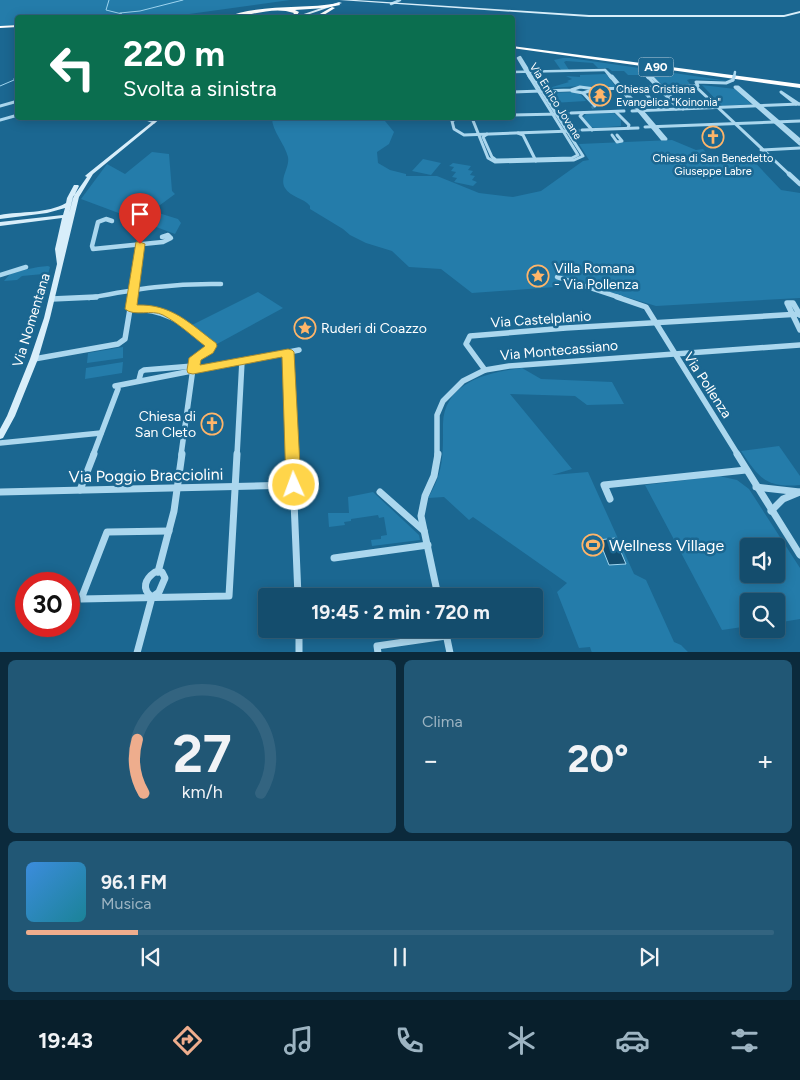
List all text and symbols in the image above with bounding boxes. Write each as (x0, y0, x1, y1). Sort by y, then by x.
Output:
text: 220 m (123, 33, 225, 75)
icon: left (40, 35, 105, 100)
road number: A90 (638, 58, 674, 76)
street label: Via Enrico Jovane (527, 61, 584, 142)
text: Svolta a sinistra (123, 75, 277, 102)
temple icon: Chiesa Cristiana Evangelica "Koinonia" (588, 83, 612, 107)
place label: Chiesa Cristiana Evangelica "Koinonia" (616, 83, 721, 109)
church icon: Chiesa di San Benedetto Giuseppe Labre (701, 125, 725, 149)
place label: Chiesa di San Benedetto Giuseppe Labre (652, 152, 774, 178)
pin (119, 193, 161, 244)
icon: arrive (126, 200, 154, 228)
place label: Villa Romana - Via Pollenza (554, 260, 639, 293)
place icon: Villa Romana - Via Pollenza (526, 264, 550, 288)
street label: Via Nomentana (9, 271, 54, 369)
street label: Via Castelplanio (490, 307, 592, 331)
place icon: Ruderi di Coazzo (293, 316, 317, 340)
place label: Ruderi di Coazzo (321, 320, 427, 337)
street label: Via Montecassiano (499, 337, 619, 364)
street label: Via Pollenza (680, 349, 735, 421)
place label: Chiesa di San Cleto (135, 408, 196, 441)
church icon: Chiesa di San Cleto (200, 412, 224, 436)
position arrow (267, 458, 319, 510)
street label: Via Poggio Bracciolini (69, 465, 223, 486)
sports icon: Wellness Village (581, 533, 605, 557)
place label: Wellness Village (609, 536, 724, 555)
map controls (740, 538, 785, 638)
button: sound (740, 538, 785, 583)
speed limit sign: 30 (15, 572, 80, 637)
button: search (740, 593, 785, 638)
text: 19:45 · 2 min · 720 m (311, 601, 490, 624)
text: Clima (422, 712, 463, 731)
text: 27 (172, 723, 232, 785)
text: 20° (568, 736, 629, 782)
text: − (422, 743, 439, 777)
text: + (757, 743, 774, 777)
text: km/h (182, 781, 222, 802)
text: 96.1 FM (101, 871, 167, 894)
text: Musica (101, 894, 151, 913)
icon: previous (137, 943, 165, 971)
icon: pause (386, 943, 414, 971)
icon: next (635, 943, 663, 971)
icon: directions (170, 1023, 205, 1058)
icon: music (281, 1023, 316, 1058)
icon: phone (392, 1023, 427, 1058)
icon: climate (504, 1023, 539, 1058)
icon: car (615, 1023, 650, 1058)
icon: filters (727, 1023, 762, 1058)
text: 19:43 (38, 1027, 93, 1054)

